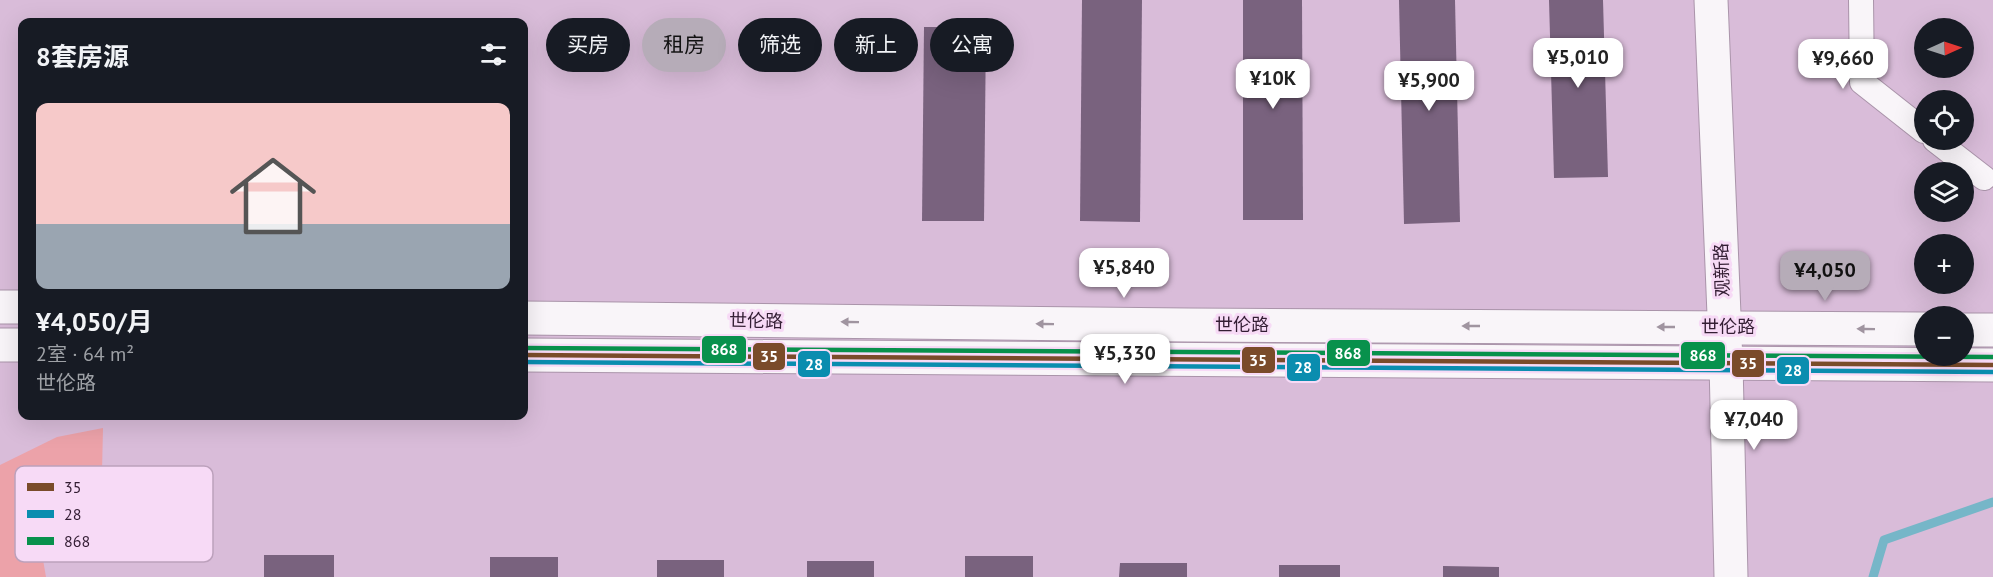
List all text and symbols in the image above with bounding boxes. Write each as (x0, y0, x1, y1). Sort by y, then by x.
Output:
chip: 买房 (546, 18, 630, 72)
chip: 租房 (642, 18, 726, 72)
chip: 筛选 (738, 18, 822, 72)
chip: 新上 (834, 18, 918, 72)
chip: 公寓 (930, 18, 1014, 72)
north arrow (1914, 18, 1974, 78)
map controls (1914, 18, 1974, 366)
icon: filters (477, 38, 510, 71)
pin: ¥5,010 (1529, 38, 1627, 89)
pin: ¥9,660 (1794, 39, 1892, 90)
text: 8套房源 (36, 40, 129, 73)
text: ¥5,010 (1547, 44, 1609, 70)
text: ¥9,660 (1812, 45, 1874, 71)
pin: ¥10K (1237, 59, 1309, 110)
pin: ¥5,900 (1380, 61, 1478, 112)
text: ¥10K (1250, 65, 1296, 91)
text: ¥5,900 (1398, 67, 1460, 93)
button: locate (1914, 90, 1974, 150)
icon: home (219, 142, 327, 250)
button: layers (1914, 162, 1974, 222)
button: + (1914, 234, 1974, 294)
street label: 观新路 (1709, 243, 1734, 297)
pin: ¥5,840 (1075, 248, 1173, 299)
pin: ¥4,050 (1776, 251, 1874, 302)
text: ¥5,840 (1093, 254, 1155, 280)
text: ¥4,050 (1794, 257, 1856, 283)
text: ¥4,050/月 (36, 305, 153, 338)
button: − (1914, 306, 1974, 366)
street label: 世伦路 (729, 309, 783, 332)
street label: 世伦路 (1215, 313, 1269, 336)
street label: 世伦路 (1701, 315, 1755, 338)
one-way arrow (841, 317, 860, 327)
one-way arrow (1036, 319, 1055, 329)
one-way arrow (1462, 321, 1481, 331)
one-way arrow (1657, 322, 1676, 331)
one-way arrow (1857, 324, 1876, 333)
pin: ¥5,330 (1076, 334, 1174, 385)
line badge: 868 (701, 335, 747, 364)
text: 868 (710, 339, 738, 359)
line badge: 868 (1326, 339, 1371, 367)
text: ¥5,330 (1094, 340, 1156, 366)
text: 2室 · 64 m² (36, 341, 134, 367)
line badge: 868 (1680, 341, 1726, 370)
line badge: 35 (752, 342, 786, 371)
text: 868 (1334, 343, 1362, 363)
text: 868 (1689, 345, 1717, 365)
text: 35 (760, 346, 778, 366)
line badge: 35 (1241, 346, 1276, 374)
line badge: 35 (1731, 349, 1765, 378)
line badge: 28 (797, 350, 831, 378)
text: 35 (1249, 350, 1267, 370)
line badge: 28 (1286, 353, 1321, 382)
text: 35 (1739, 353, 1757, 373)
text: 28 (805, 354, 823, 374)
line badge: 28 (1776, 356, 1810, 385)
text: 28 (1294, 357, 1312, 377)
text: 28 (1784, 360, 1802, 380)
text: 世伦路 (36, 370, 96, 396)
pin: ¥7,040 (1705, 400, 1803, 451)
text: ¥7,040 (1724, 406, 1784, 432)
legend (15, 466, 213, 562)
text: 35 (64, 477, 81, 497)
text: 28 (64, 504, 81, 524)
text: 868 (64, 531, 90, 551)

